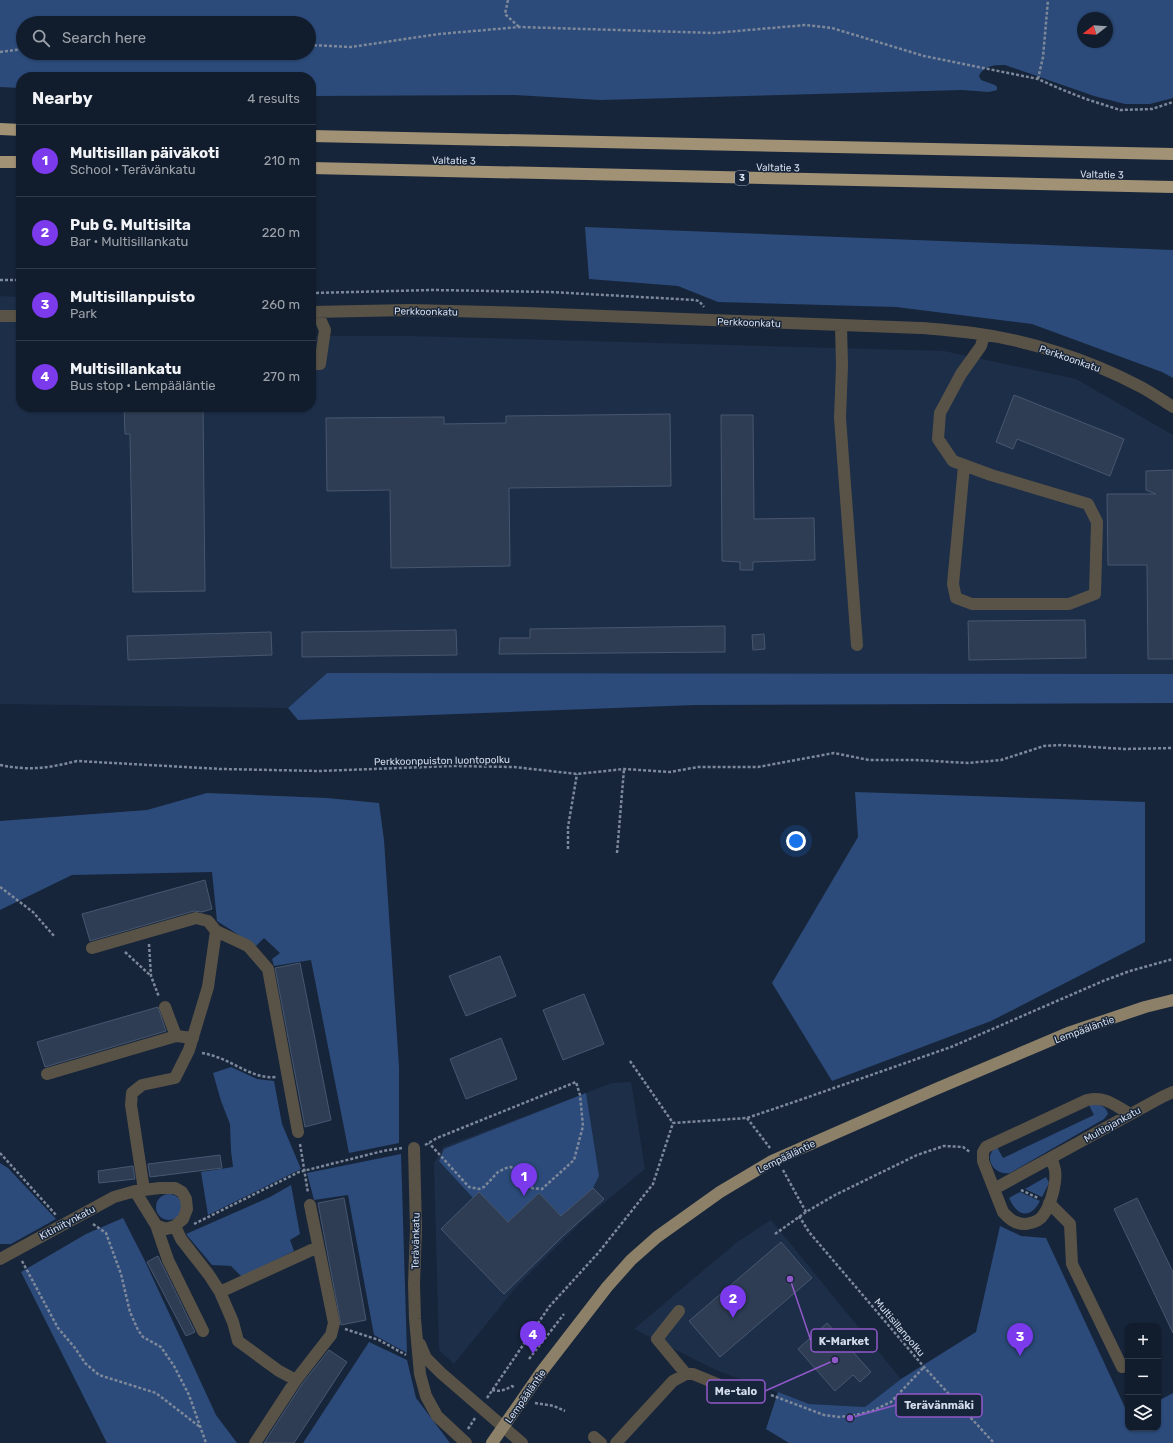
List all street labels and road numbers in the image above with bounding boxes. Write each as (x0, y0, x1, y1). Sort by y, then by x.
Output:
street label: Valtatie 3 (432, 155, 476, 167)
street label: Valtatie 3 (756, 162, 800, 174)
street label: Valtatie 3 (1080, 169, 1124, 181)
road number: 3 (735, 171, 749, 185)
street label: Perkkoonkatu (394, 305, 458, 319)
street label: Perkkoonkatu (717, 316, 781, 330)
street label: Perkkoonkatu (1038, 343, 1102, 375)
street label: Perkkoonpuiston luontopolku (374, 754, 510, 768)
street label: Lempääläntie (1053, 1013, 1116, 1046)
street label: Multiojankatu (1082, 1104, 1143, 1145)
street label: Lempääläntie (756, 1138, 818, 1176)
street label: Kitiniitynkatu (37, 1203, 97, 1243)
street label: Terävänkatu (410, 1212, 422, 1270)
street label: Multisillanpolku (872, 1296, 927, 1359)
street label: Lempääläntie (503, 1367, 549, 1426)

